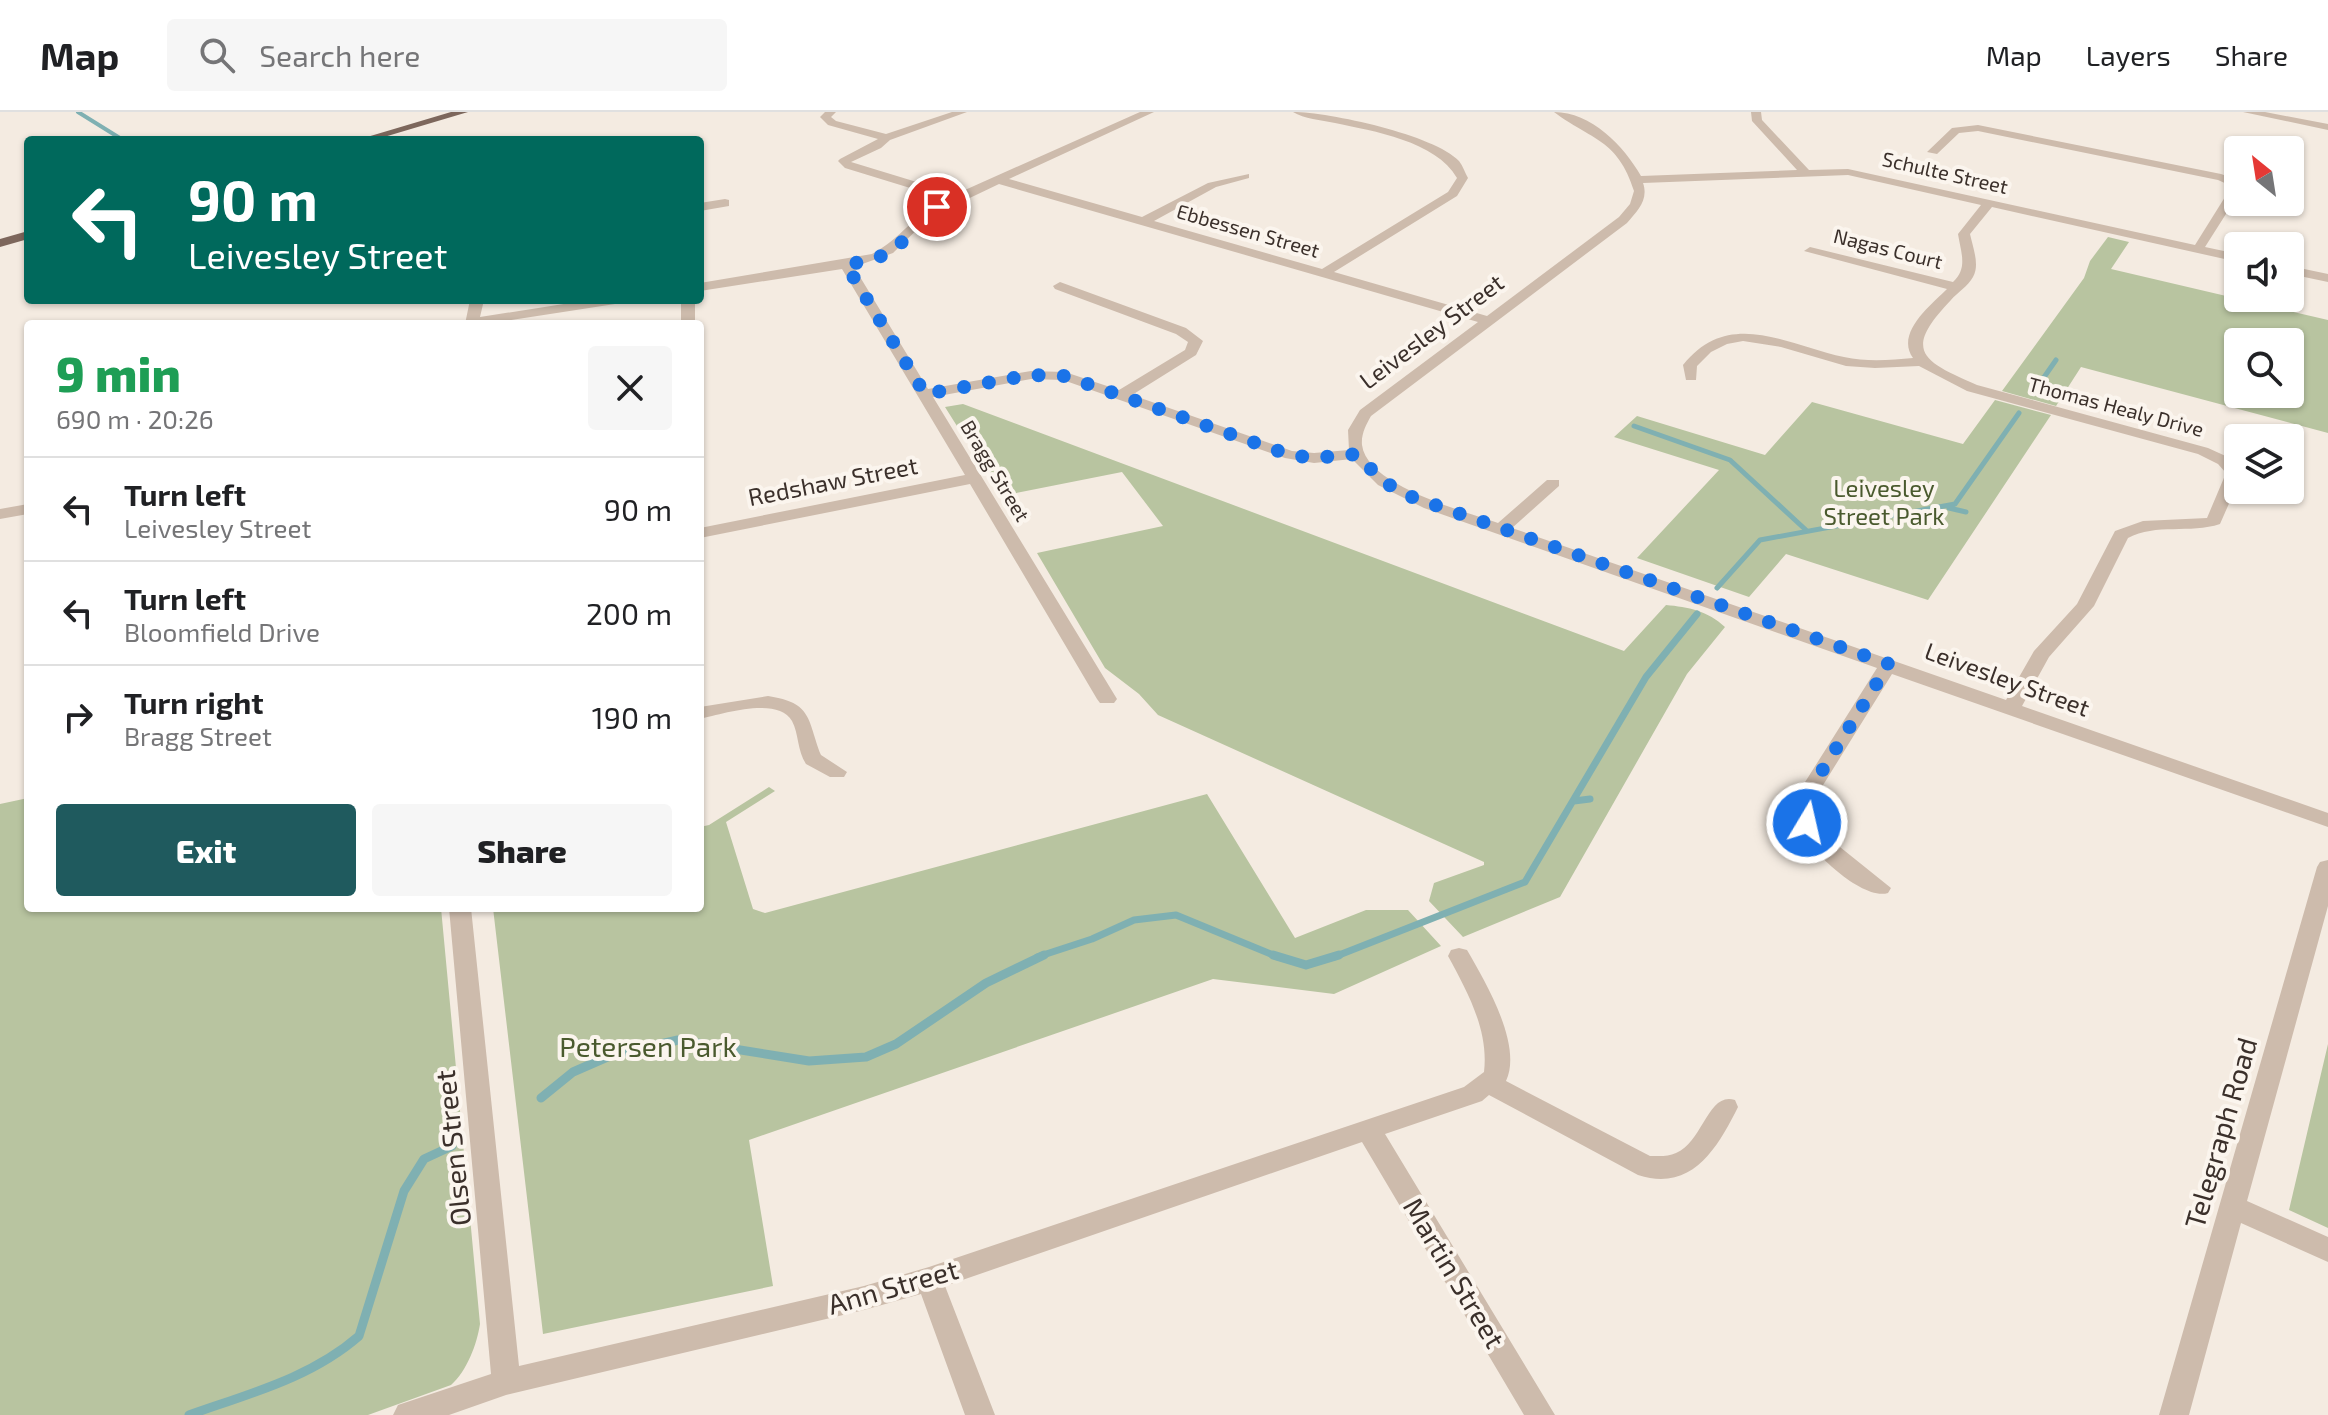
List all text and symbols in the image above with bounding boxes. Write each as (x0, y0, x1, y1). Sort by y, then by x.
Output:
search box (167, 19, 727, 91)
text: Map (40, 32, 119, 78)
icon: search (195, 33, 239, 77)
text: Search here (259, 37, 420, 73)
text: Map (1986, 38, 2042, 72)
text: Layers (2086, 38, 2171, 72)
text: Share (2215, 38, 2288, 72)
north arrow (2224, 136, 2304, 216)
map controls (2224, 136, 2304, 504)
street label: Schulte Street (1880, 146, 2011, 198)
text: 90 m (188, 165, 318, 232)
icon: left (56, 168, 160, 272)
pin (903, 173, 971, 241)
icon: arrive (915, 185, 959, 229)
street label: Ebbessen Street (1174, 198, 1323, 262)
street label: Nagas Court (1831, 223, 1946, 273)
button: sound (2224, 232, 2304, 312)
text: Leivesley Street (188, 233, 447, 276)
street label: Leivesley Street (1353, 267, 1509, 394)
button: search (2224, 328, 2304, 408)
text: 9 min (56, 344, 181, 402)
button: close (588, 346, 672, 430)
street label: Thomas Healy Drive (2026, 371, 2206, 441)
text: 690 m · 20:26 (56, 403, 214, 434)
street label: Bragg Street (956, 416, 1036, 526)
button: layers (2224, 424, 2304, 504)
street label: Redshaw Street (746, 450, 920, 511)
park label: Leivesley Street Park (1823, 473, 1945, 530)
text: Turn left (124, 476, 246, 512)
icon: left (56, 487, 100, 531)
text: 90 m (604, 491, 672, 527)
text: Leivesley Street (124, 512, 311, 543)
text: Turn left (124, 580, 246, 616)
icon: left (56, 591, 100, 635)
text: 200 m (586, 595, 672, 631)
text: Bloomfield Drive (124, 616, 320, 647)
street label: Leivesley Street (1921, 635, 2094, 722)
text: Turn right (124, 684, 264, 720)
icon: right (56, 695, 100, 739)
text: 190 m (592, 699, 672, 735)
text: Bragg Street (124, 720, 272, 751)
position arrow (1765, 781, 1849, 865)
button: Exit (56, 804, 356, 896)
button: Share (372, 804, 672, 896)
park label: Petersen Park (559, 1029, 737, 1063)
street label: Telegraph Road (2177, 1033, 2264, 1232)
street label: Olsen Street (427, 1068, 477, 1228)
street label: Martin Street (1397, 1191, 1513, 1354)
street label: Ann Street (824, 1251, 962, 1321)

